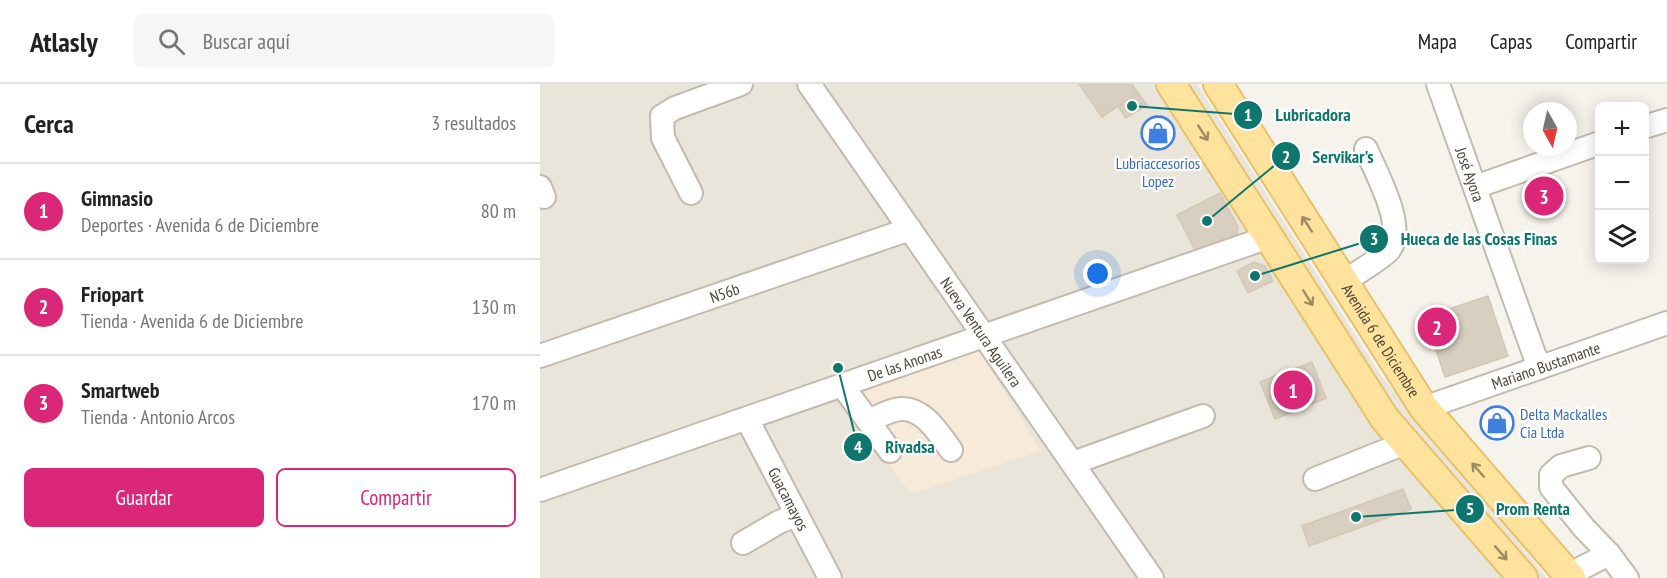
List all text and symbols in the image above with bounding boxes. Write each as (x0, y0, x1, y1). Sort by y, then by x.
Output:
search box (134, 14, 554, 68)
text: Atlasly (30, 23, 98, 60)
icon: search (155, 25, 188, 58)
text: Buscar aquí (203, 27, 290, 55)
text: Mapa (1418, 28, 1457, 55)
text: Capas (1490, 28, 1532, 55)
text: Compartir (1565, 28, 1637, 55)
callout: Lubricadora (1233, 97, 1362, 133)
north arrow (1523, 102, 1577, 156)
map controls (1595, 102, 1649, 264)
button: + (1595, 102, 1649, 156)
text: 1 (1244, 103, 1252, 126)
text: Lubricadora (1275, 103, 1351, 126)
text: Cerca (24, 107, 74, 140)
text: 3 resultados (431, 110, 516, 136)
shop icon: Lubriaccesorios Lopez (1140, 115, 1176, 151)
one-way arrow (1197, 124, 1209, 141)
callout: Servikar's (1271, 138, 1386, 174)
street label: José Ayora (1451, 143, 1489, 204)
text: 2 (1282, 145, 1290, 168)
text: Servikar's (1312, 145, 1374, 168)
place label: Lubriaccesorios Lopez (1116, 153, 1200, 191)
button: − (1595, 156, 1649, 210)
pin: 3 (1524, 174, 1564, 218)
text: Gimnasio (81, 184, 153, 212)
text: 1 (39, 198, 48, 224)
text: 80 m (481, 198, 516, 224)
button: layers (1595, 210, 1649, 264)
text: Deportes · Avenida 6 de Diciembre (81, 212, 319, 238)
one-way arrow (1300, 216, 1312, 233)
callout: Hueca de las Cosas Finas (1359, 221, 1570, 257)
text: 3 (1370, 227, 1378, 250)
text: Hueca de las Cosas Finas (1401, 227, 1557, 250)
your location (1083, 259, 1112, 288)
street label: Nueva Ventura Aguilera (936, 273, 1026, 391)
street label: N56b (707, 278, 742, 307)
text: Friopart (81, 280, 144, 308)
street label: Avenida 6 de Diciembre (1338, 280, 1425, 401)
one-way arrow (1302, 289, 1314, 306)
text: 2 (39, 294, 48, 320)
text: 130 m (472, 294, 516, 320)
pin: 2 (1418, 304, 1456, 350)
text: Tienda · Avenida 6 de Diciembre (81, 308, 303, 334)
street label: Mariano Bustamante (1489, 337, 1603, 394)
street label: De las Anonas (865, 341, 944, 386)
pin: 1 (1274, 368, 1312, 412)
text: Smartweb (81, 376, 160, 404)
text: 3 (39, 390, 48, 416)
text: 170 m (472, 390, 516, 416)
text: Tienda · Antonio Arcos (81, 404, 235, 430)
place label: Delta Mackalles Cia Ltda (1520, 404, 1607, 442)
shop icon: Delta Mackalles Cia Ltda (1479, 405, 1515, 441)
callout: Rivadsa (843, 429, 946, 465)
text: 4 (854, 435, 863, 458)
text: Rivadsa (885, 435, 935, 458)
one-way arrow (1471, 463, 1485, 478)
street label: Guacamayos (764, 464, 813, 534)
button: Guardar (24, 468, 264, 527)
button: Compartir (276, 468, 516, 527)
callout: Prom Renta (1455, 491, 1582, 527)
text: 5 (1466, 497, 1474, 520)
text: Prom Renta (1496, 497, 1570, 520)
one-way arrow (1494, 545, 1508, 560)

